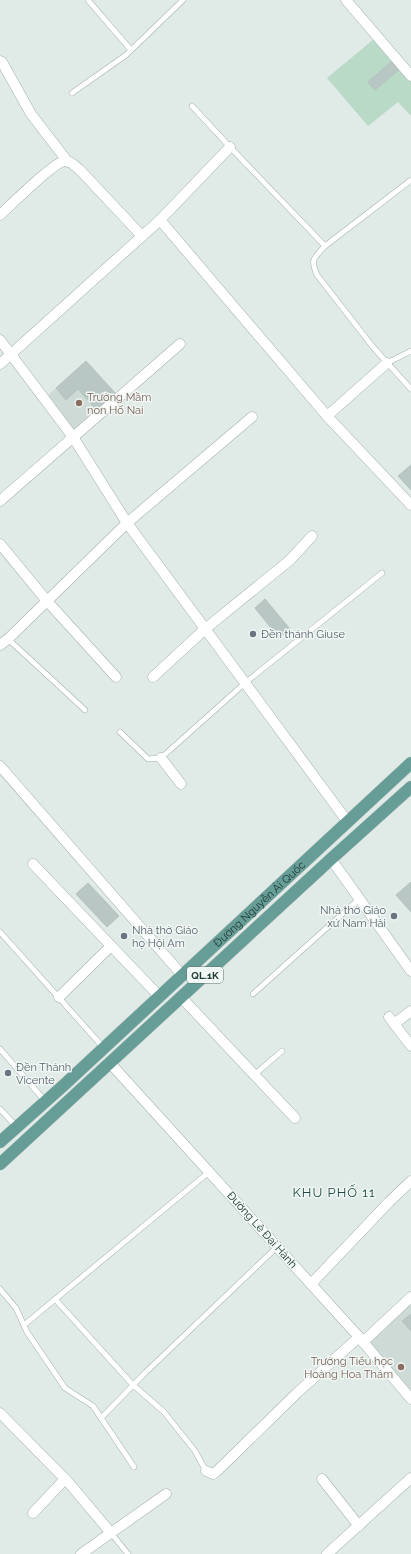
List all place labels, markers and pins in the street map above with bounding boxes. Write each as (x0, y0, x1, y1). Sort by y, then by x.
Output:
place label: Trường Mầm non Hố Nai (87, 391, 151, 417)
marker: Trường Mầm non Hố Nai (74, 398, 84, 408)
place label: Đền thánh Giuse (261, 628, 345, 641)
marker: Đền thánh Giuse (248, 629, 258, 639)
place label: Nhà thờ Giáo xứ Nam Hải (320, 904, 386, 930)
marker: Nhà thờ Giáo xứ Nam Hải (389, 911, 399, 921)
place label: Nhà thờ Giáo họ Hội Am (132, 924, 198, 950)
marker: Nhà thờ Giáo họ Hội Am (119, 931, 129, 941)
place label: Đền Thánh Vicente (16, 1061, 71, 1087)
marker: Đền Thánh Vicente (3, 1068, 13, 1078)
place label: Trường Tiểu học Hoàng Hoa Thám (304, 1355, 393, 1381)
marker: Trường Tiểu học Hoàng Hoa Thám (396, 1362, 406, 1372)

